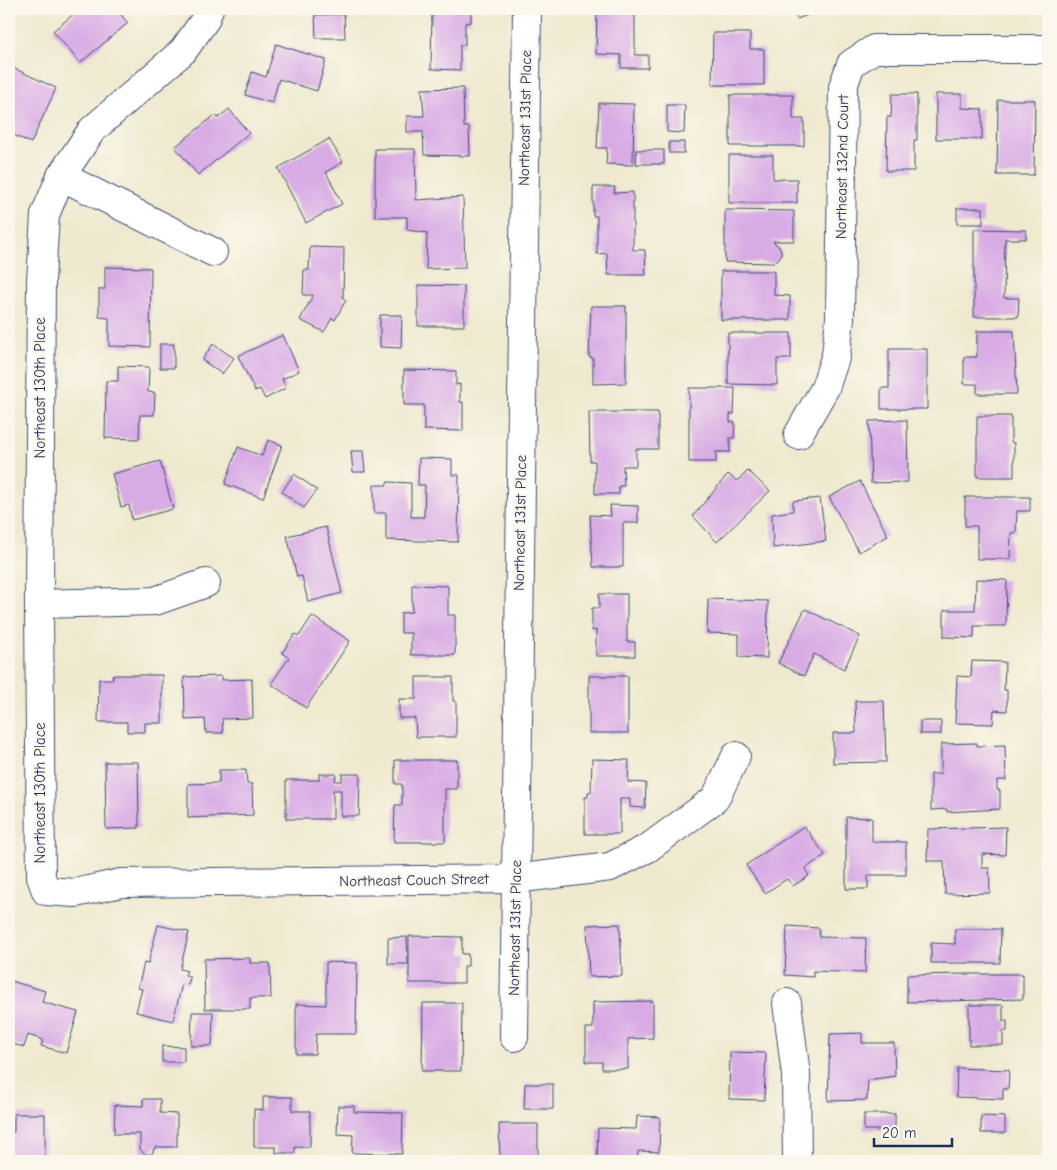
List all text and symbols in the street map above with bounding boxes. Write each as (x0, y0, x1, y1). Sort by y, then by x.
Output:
street label: Northeast 131st Place (515, 49, 535, 186)
street label: Northeast 132nd Court (832, 94, 852, 239)
street label: Northeast 130th Place (31, 317, 49, 459)
street label: Northeast 131st Place (510, 454, 530, 591)
street label: Northeast 130th Place (31, 722, 49, 864)
street label: Northeast 131st Place (505, 859, 525, 996)
street label: Northeast Couch Street (339, 870, 490, 890)
scale bar (874, 1115, 952, 1147)
text: 20 m (882, 1124, 916, 1142)

